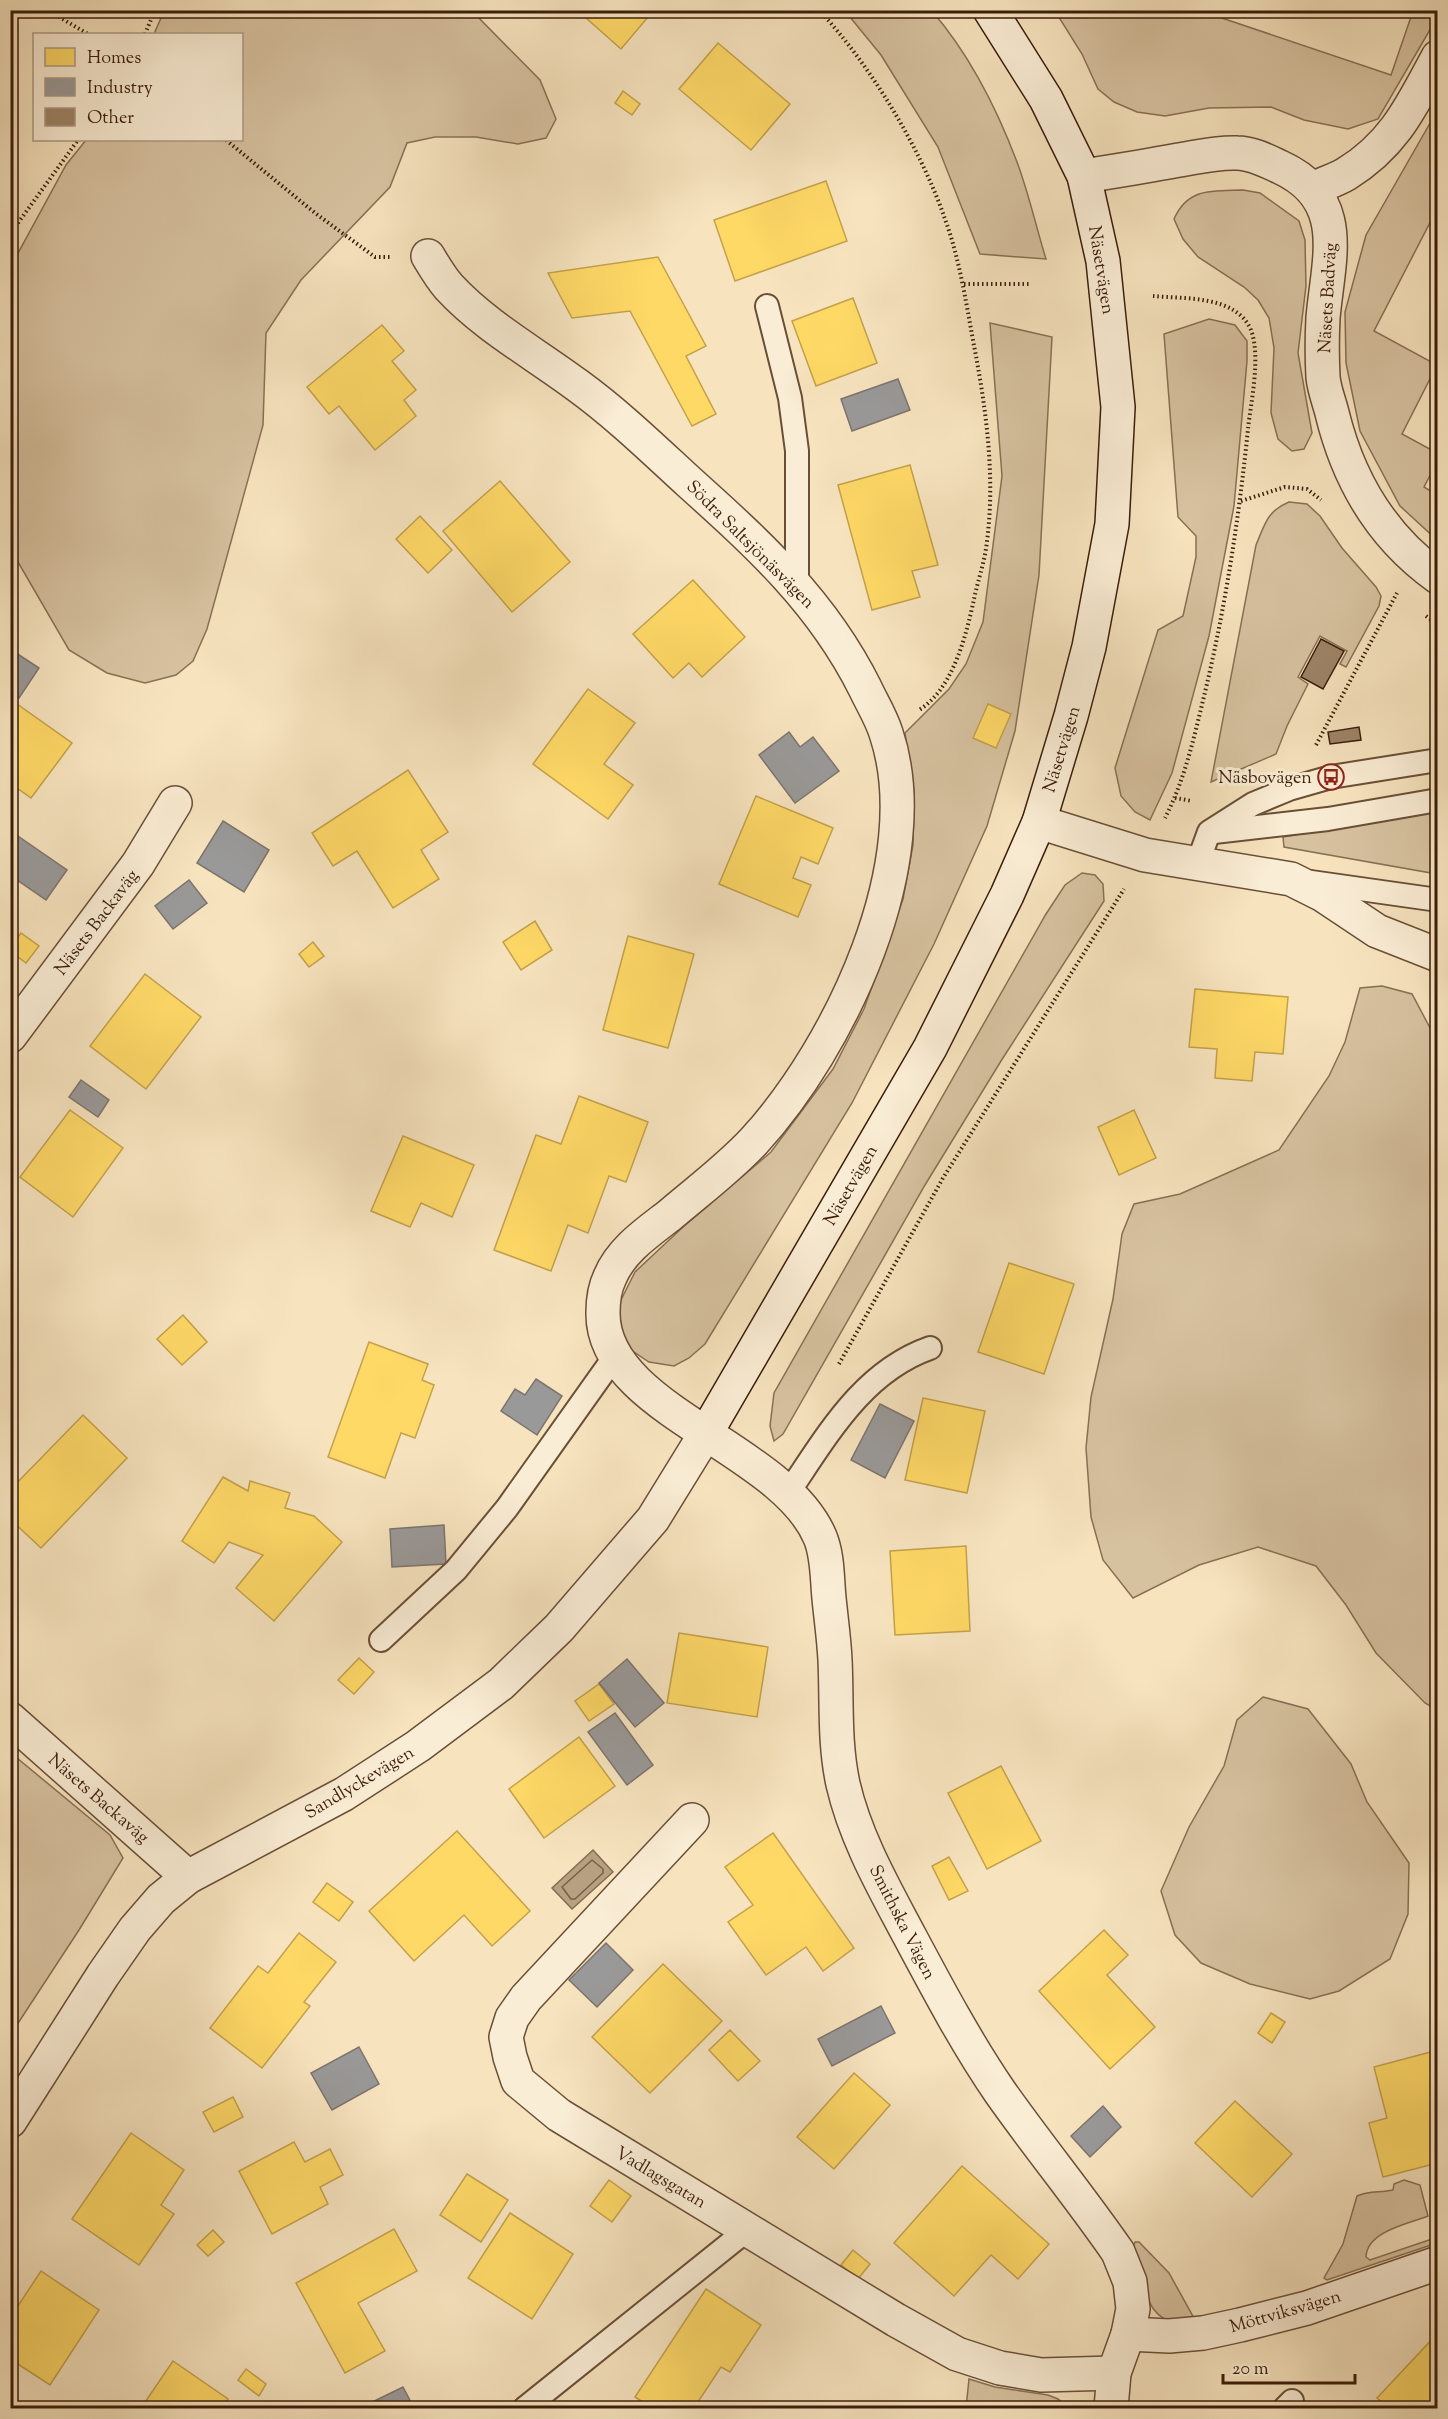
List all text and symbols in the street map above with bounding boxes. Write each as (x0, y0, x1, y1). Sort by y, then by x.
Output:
legend (33, 33, 243, 141)
text: Homes (87, 46, 141, 72)
text: Industry (87, 76, 153, 102)
text: Other (87, 106, 134, 132)
street label: Näsetvägen (1080, 224, 1120, 317)
street label: Näsets Badväg (1313, 242, 1345, 354)
street label: Södra Saltsjönäsvägen (679, 475, 820, 616)
street label: Näsetvägen (1037, 703, 1089, 796)
bus stop icon: Näsbovägen (1316, 762, 1346, 792)
place label: Näsbovägen (1218, 766, 1312, 792)
street label: Näsets Backaväg (49, 865, 146, 982)
street label: Näsetvägen (818, 1141, 885, 1231)
street label: Sandlyckevägen (300, 1740, 420, 1827)
street label: Näsets Backaväg (41, 1748, 154, 1851)
street label: Smithska Vägen (861, 1861, 941, 1985)
street label: Vadlagsgatan (609, 2141, 711, 2216)
street label: Möttviksvägen (1227, 2284, 1345, 2341)
scale bar (1223, 2347, 1355, 2385)
text: 20 m (1232, 2357, 1269, 2383)

